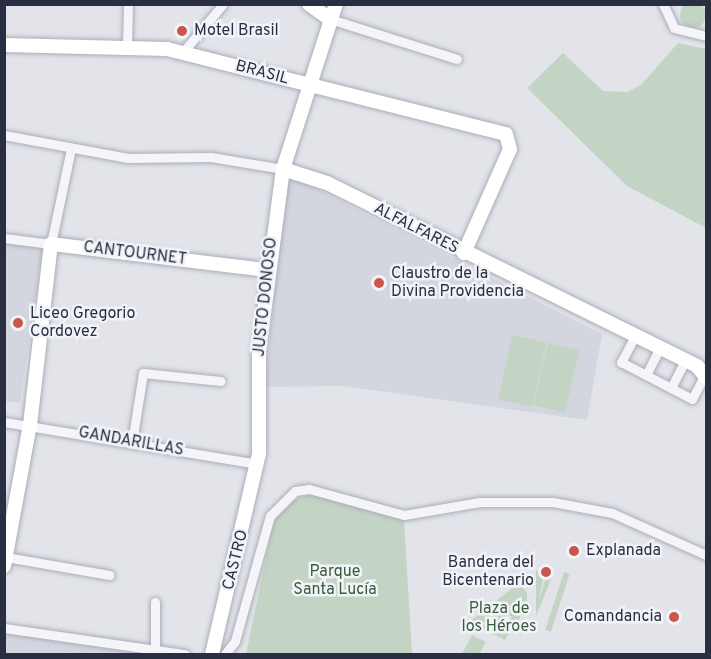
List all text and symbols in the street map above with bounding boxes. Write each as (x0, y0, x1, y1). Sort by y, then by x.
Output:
place label: Motel Brasil (194, 21, 279, 41)
marker: Motel Brasil (175, 24, 189, 38)
street label: BRASIL (233, 57, 291, 89)
street label: ALFALFARES (370, 199, 462, 259)
street label: JUSTO DONOSO (250, 236, 282, 358)
street label: CANTOURNET (82, 238, 188, 270)
place label: Claustro de la Divina Providencia (391, 264, 524, 302)
marker: Claustro de la Divina Providencia (372, 276, 386, 290)
place label: Liceo Gregorio Cordovez (30, 304, 135, 342)
marker: Liceo Gregorio Cordovez (11, 316, 25, 330)
street label: GANDARILLAS (77, 423, 185, 461)
street label: CASTRO (219, 528, 253, 592)
place label: Explanada (586, 541, 661, 561)
marker: Explanada (567, 544, 581, 558)
place label: Bandera del Bicentenario (442, 553, 534, 591)
park label: Parque Santa Lucía (293, 562, 377, 600)
marker: Bandera del Bicentenario (539, 565, 553, 579)
park label: Plaza de los Héroes (461, 599, 537, 637)
place label: Comandancia (564, 607, 662, 627)
marker: Comandancia (667, 610, 681, 624)

